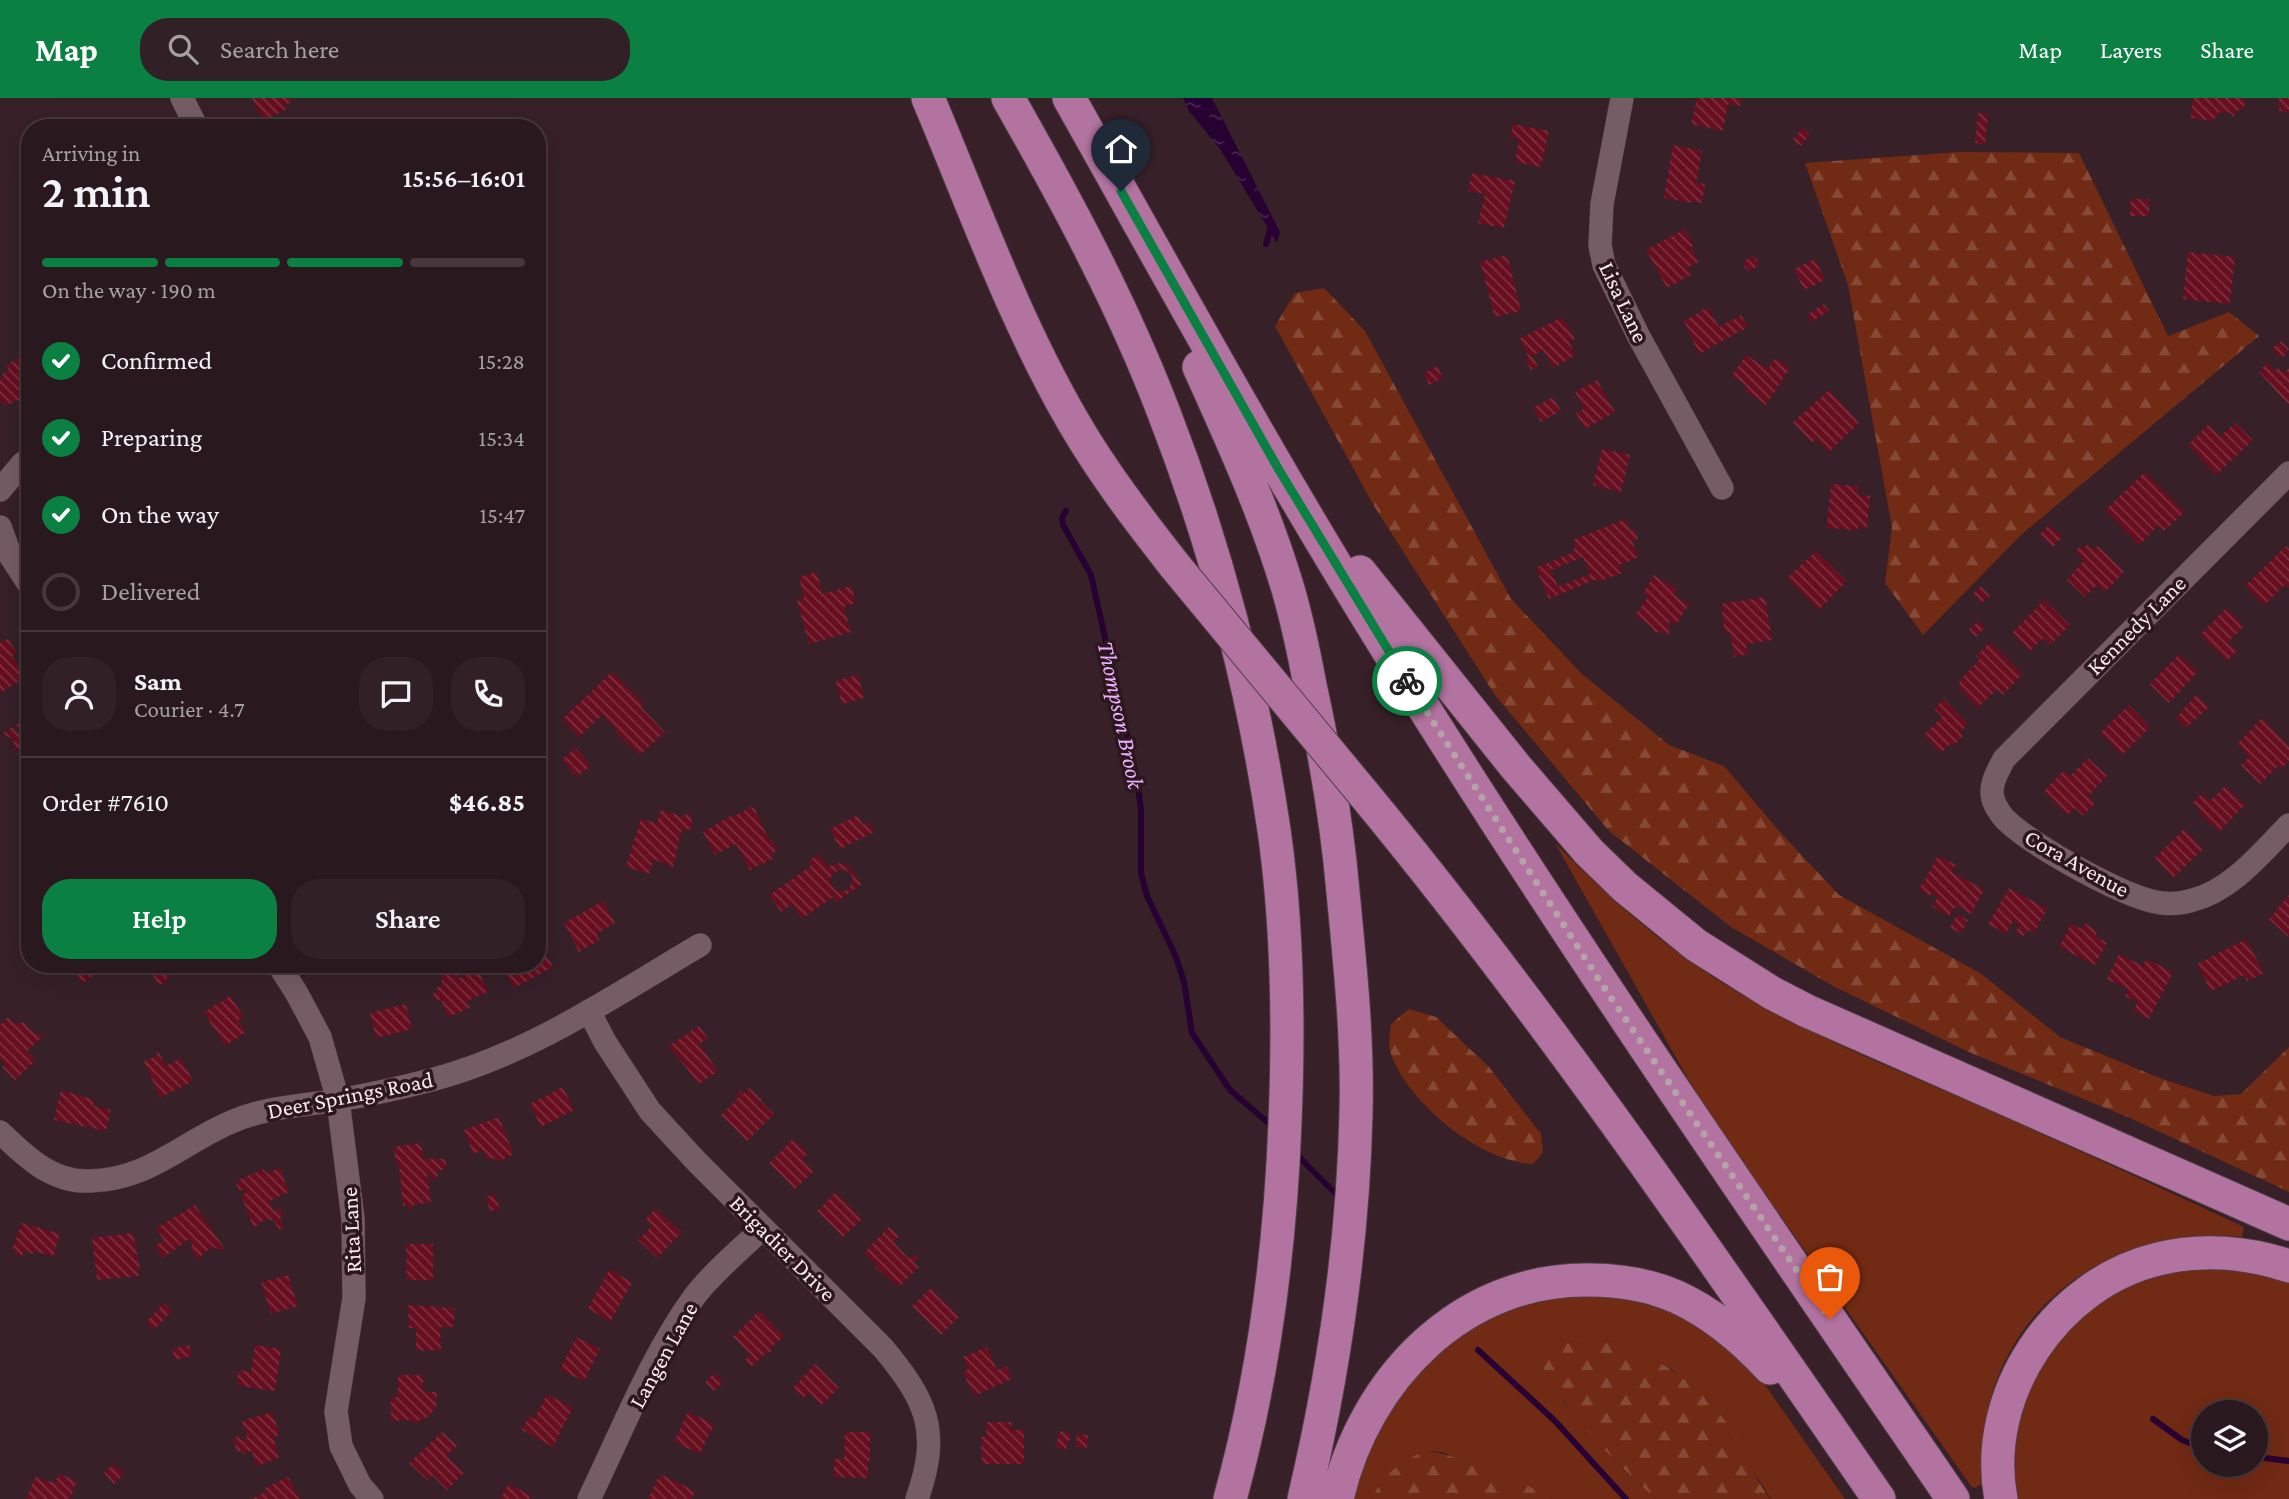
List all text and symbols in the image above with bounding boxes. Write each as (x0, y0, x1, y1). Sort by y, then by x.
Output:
search box (140, 18, 630, 81)
icon: search (164, 30, 202, 68)
text: Map (35, 31, 98, 68)
text: Search here (220, 35, 339, 64)
text: Map (2018, 36, 2062, 63)
text: Layers (2100, 36, 2162, 63)
text: Share (2200, 36, 2254, 63)
pin (1091, 119, 1151, 191)
icon: home (1102, 130, 1140, 168)
text: Arriving in (42, 140, 140, 166)
text: 15:56–16:01 (403, 164, 525, 193)
text: 2 min (42, 166, 150, 217)
street label: Lisa Lane (1594, 257, 1654, 347)
text: On the way · 190 m (42, 277, 216, 303)
icon: check (42, 342, 80, 380)
text: Confirmed (101, 346, 212, 375)
text: 15:28 (478, 348, 525, 374)
icon: check (42, 419, 80, 457)
text: Preparing (101, 423, 202, 452)
text: 15:34 (479, 425, 525, 451)
icon: check (42, 496, 80, 534)
text: On the way (101, 500, 219, 529)
text: 15:47 (479, 502, 525, 528)
street label: Kennedy Lane (2081, 570, 2191, 680)
text: Delivered (101, 577, 200, 606)
water label: Thompson Brook (1093, 639, 1151, 793)
courier (1372, 646, 1442, 716)
button: person (42, 657, 116, 731)
button: chat (359, 657, 433, 731)
button: phone (451, 657, 525, 731)
icon: bike (1388, 662, 1426, 700)
text: Sam (134, 667, 182, 696)
text: Courier · 4.7 (134, 696, 245, 722)
text: Order #7610 (42, 788, 169, 817)
text: $46.85 (449, 788, 525, 817)
street label: Cora Avenue (2020, 824, 2134, 902)
button: Help (42, 879, 277, 959)
button: Share (291, 879, 525, 959)
street label: Deer Springs Road (265, 1066, 435, 1124)
street label: Rita Lane (336, 1186, 366, 1274)
street label: Brigadier Drive (725, 1190, 841, 1306)
pin (1800, 1247, 1860, 1319)
icon: bag (1811, 1258, 1849, 1296)
street label: Langen Lane (623, 1298, 703, 1412)
map controls (2191, 1400, 2268, 1477)
button: layers (2191, 1400, 2268, 1477)

